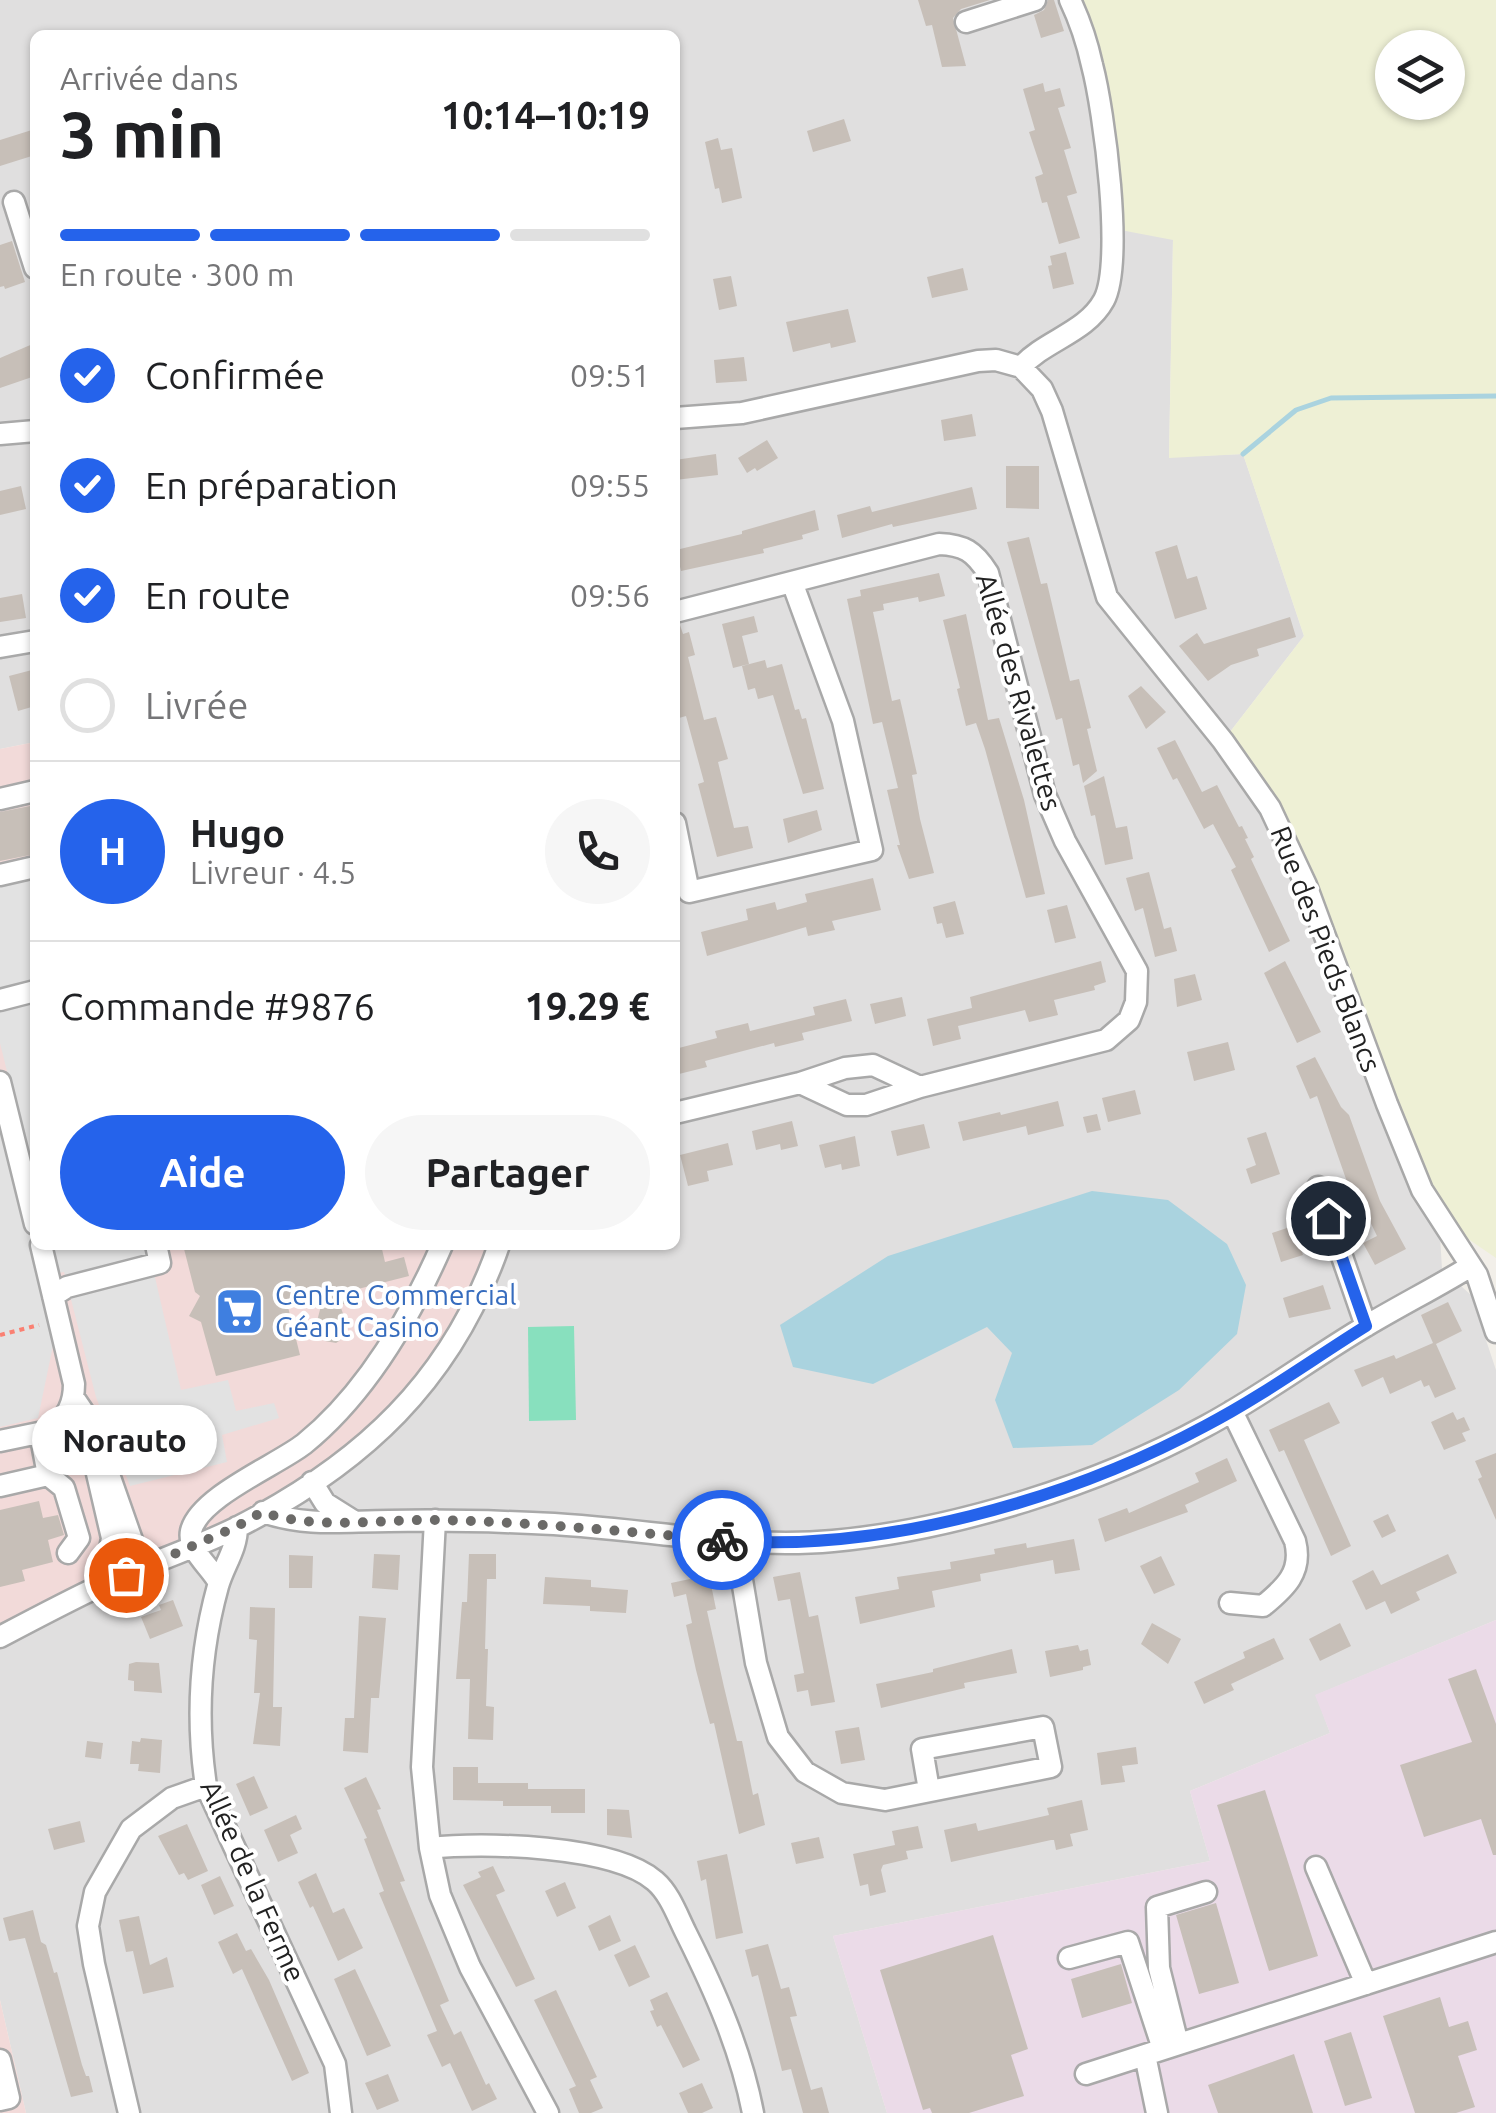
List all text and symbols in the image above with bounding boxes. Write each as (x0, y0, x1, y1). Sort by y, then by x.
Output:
map controls (1375, 30, 1465, 120)
button: layers (1375, 30, 1465, 120)
text: Arrivée dans (60, 60, 238, 96)
text: 10:14–10:19 (441, 94, 650, 136)
text: 3 min (60, 97, 224, 170)
text: En route · 300 m (60, 256, 294, 292)
icon: check (60, 348, 115, 403)
text: Confirmée (145, 354, 325, 396)
text: 09:51 (570, 357, 650, 393)
icon: check (60, 458, 115, 513)
text: En préparation (145, 464, 398, 506)
text: 09:55 (570, 467, 650, 503)
icon: check (60, 568, 115, 623)
street label: Allée des Rivalettes (971, 570, 1068, 814)
text: En route (145, 574, 291, 616)
text: 09:56 (570, 577, 650, 613)
text: Livrée (145, 684, 248, 726)
button: phone (545, 799, 650, 904)
text: Hugo (190, 812, 285, 854)
street label: Rue des Pieds Blancs (1265, 822, 1388, 1076)
text: H (99, 830, 126, 872)
text: Livreur · 4.5 (190, 854, 356, 890)
text: Commande #9876 (60, 985, 375, 1027)
text: 19.29 € (524, 985, 650, 1027)
button: Aide (60, 1115, 345, 1230)
button: Partager (365, 1115, 650, 1230)
pin (1286, 1176, 1371, 1261)
icon: home (1301, 1191, 1356, 1246)
place label: Centre Commercial Géant Casino (275, 1279, 516, 1342)
supermarket icon: Centre Commercial Géant Casino (214, 1285, 266, 1337)
callout: Norauto (34, 1405, 218, 1475)
text: Norauto (62, 1422, 187, 1458)
courier (672, 1490, 772, 1590)
icon: bike (695, 1513, 750, 1568)
pin (84, 1533, 169, 1618)
icon: bag (99, 1548, 154, 1603)
street label: Allée de la Ferme (195, 1775, 312, 1986)

